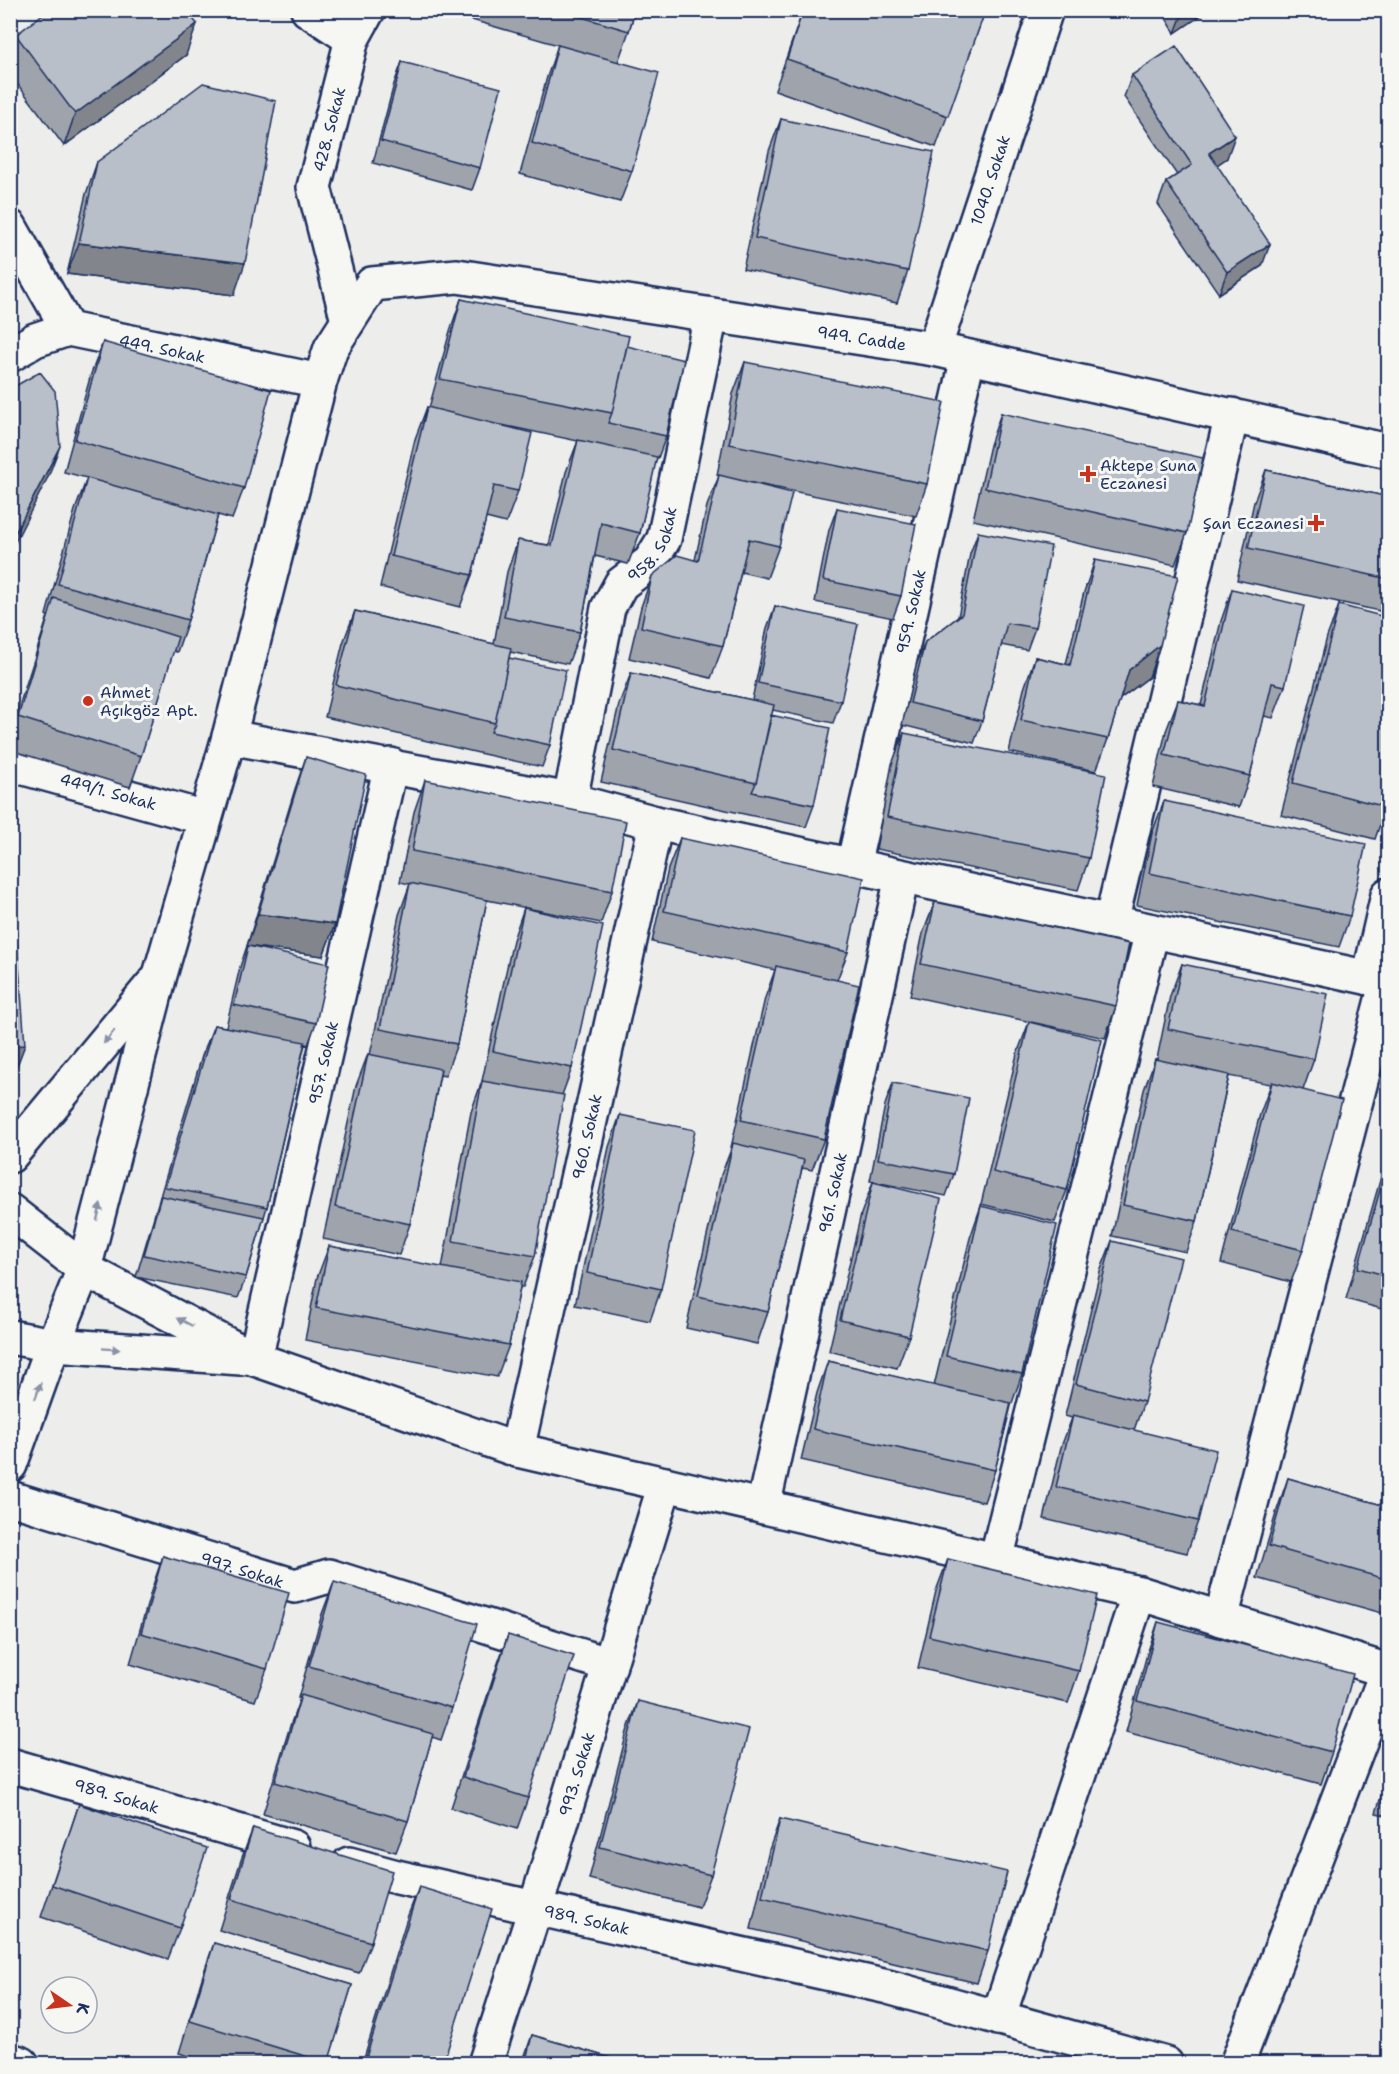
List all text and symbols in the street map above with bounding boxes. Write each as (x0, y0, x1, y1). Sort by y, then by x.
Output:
street label: 428. Sokak (308, 84, 350, 174)
street label: 1040. Sokak (965, 132, 1015, 228)
street label: 949. Cadde (816, 321, 908, 355)
street label: 449. Sokak (117, 329, 207, 368)
place label: Aktepe Suna Eczanesi (1100, 455, 1197, 494)
marker: Aktepe Suna Eczanesi (1081, 467, 1095, 481)
street label: 958. Sokak (622, 505, 681, 586)
place label: Şan Eczanesi (1203, 513, 1304, 534)
marker: Şan Eczanesi (1309, 516, 1323, 530)
street label: 959. Sokak (891, 567, 930, 656)
place label: Ahmet Açıkgöz Apt. (100, 682, 198, 721)
marker: Ahmet Açıkgöz Apt. (81, 694, 95, 708)
street label: 449/1. Sokak (58, 768, 159, 815)
street label: 957. Sokak (303, 1019, 343, 1106)
one-way arrow (103, 1029, 116, 1044)
street label: 960. Sokak (567, 1092, 606, 1182)
street label: 961. Sokak (813, 1150, 851, 1235)
one-way arrow (94, 1203, 104, 1221)
one-way arrow (176, 1317, 193, 1327)
one-way arrow (102, 1344, 121, 1354)
one-way arrow (33, 1382, 43, 1400)
street label: 997. Sokak (198, 1547, 286, 1592)
street label: 993. Sokak (554, 1729, 599, 1819)
street label: 989. Sokak (72, 1774, 162, 1818)
street label: 989. Sokak (542, 1900, 632, 1939)
north arrow (39, 1975, 99, 2035)
text: K (72, 2001, 95, 2016)

